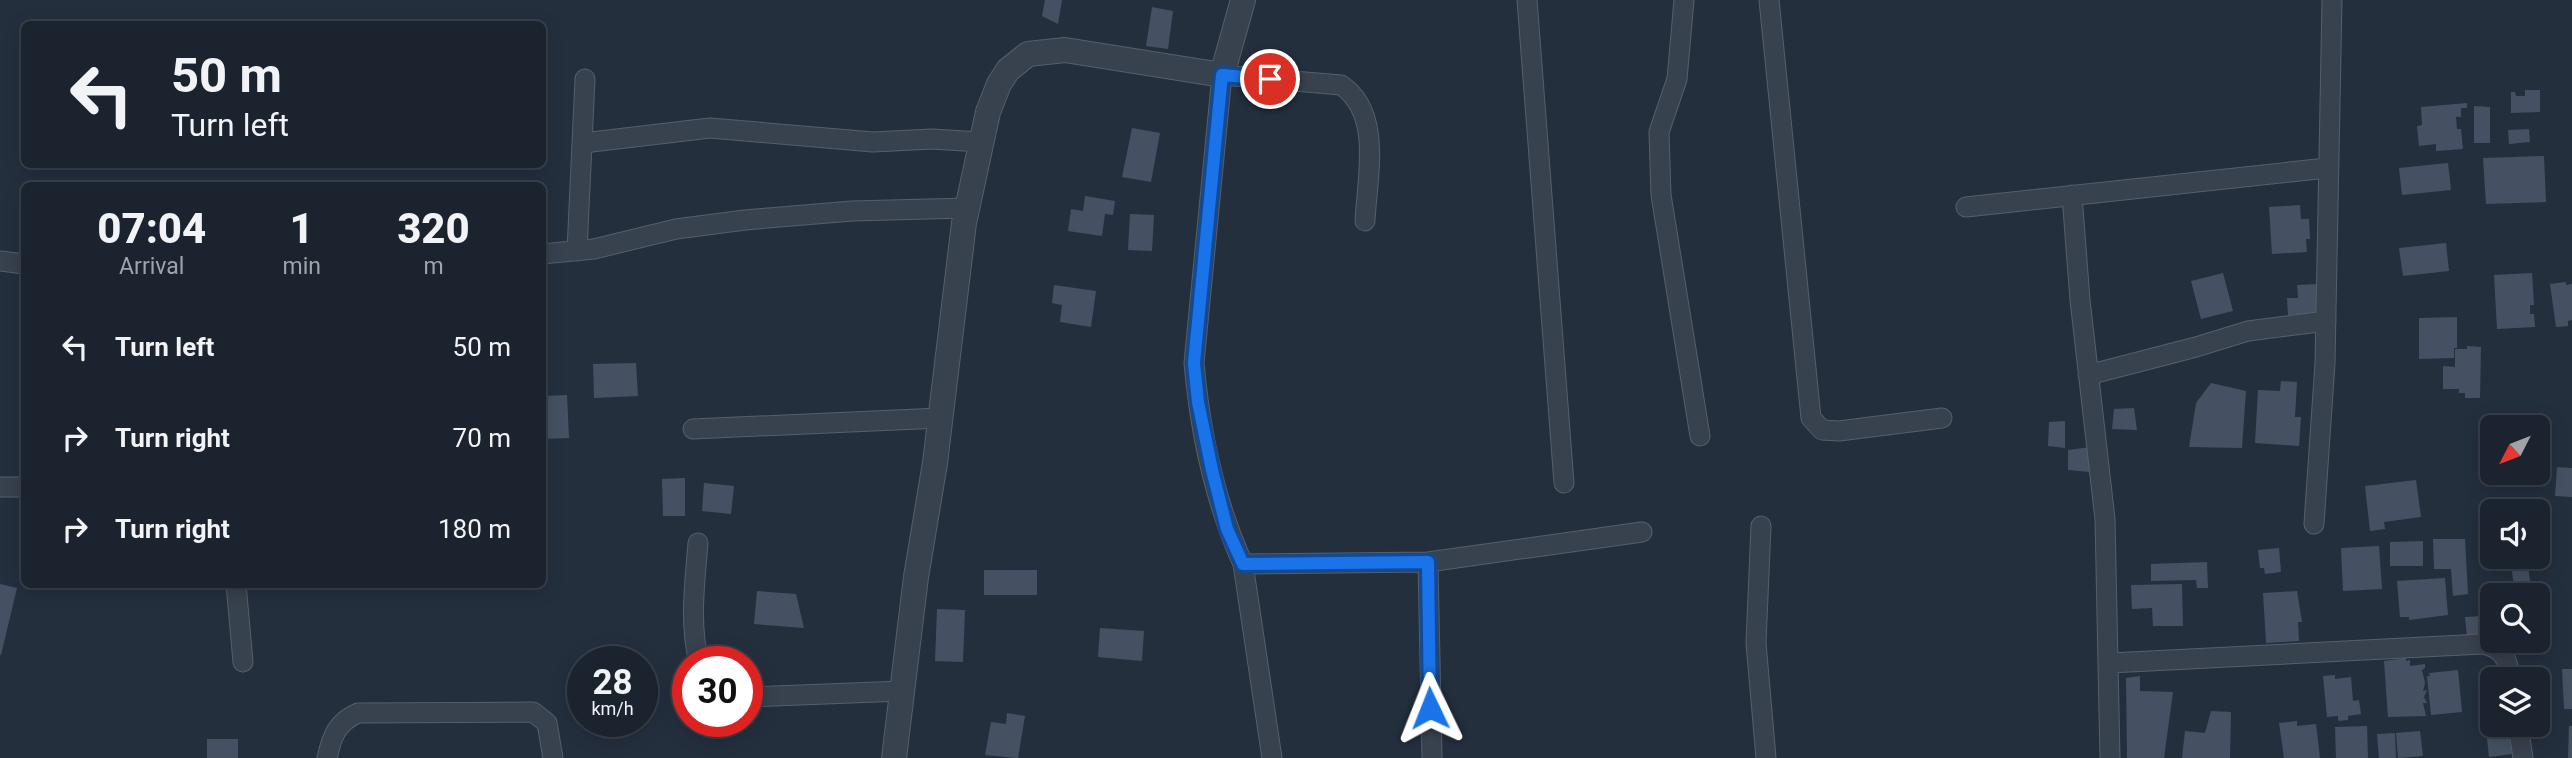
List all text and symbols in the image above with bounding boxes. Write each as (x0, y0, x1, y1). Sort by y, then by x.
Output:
text: 50 m (171, 47, 282, 104)
icon: left (56, 49, 147, 140)
pin (1240, 49, 1300, 109)
icon: arrive (1251, 60, 1289, 98)
text: Turn left (171, 106, 289, 144)
text: 07:04 (97, 204, 206, 253)
text: 1 (290, 204, 314, 253)
text: 320 (397, 204, 470, 253)
text: Arrival (119, 253, 184, 280)
text: min (282, 253, 321, 280)
text: m (423, 253, 444, 280)
icon: left (56, 328, 94, 366)
text: Turn left (115, 332, 214, 362)
text: 50 m (453, 332, 511, 362)
north arrow (2480, 415, 2550, 485)
map controls (2480, 415, 2550, 737)
icon: right (56, 419, 94, 457)
text: Turn right (115, 423, 230, 453)
text: 70 m (453, 423, 511, 453)
button: sound (2480, 499, 2550, 569)
icon: right (56, 510, 94, 548)
text: Turn right (115, 514, 230, 544)
text: 180 m (438, 514, 511, 544)
button: search (2480, 583, 2550, 653)
speed limit sign: 30 (672, 646, 763, 737)
text: 28 (592, 662, 633, 703)
button: layers (2480, 667, 2550, 737)
position arrow (1393, 671, 1467, 745)
text: km/h (591, 698, 634, 719)

